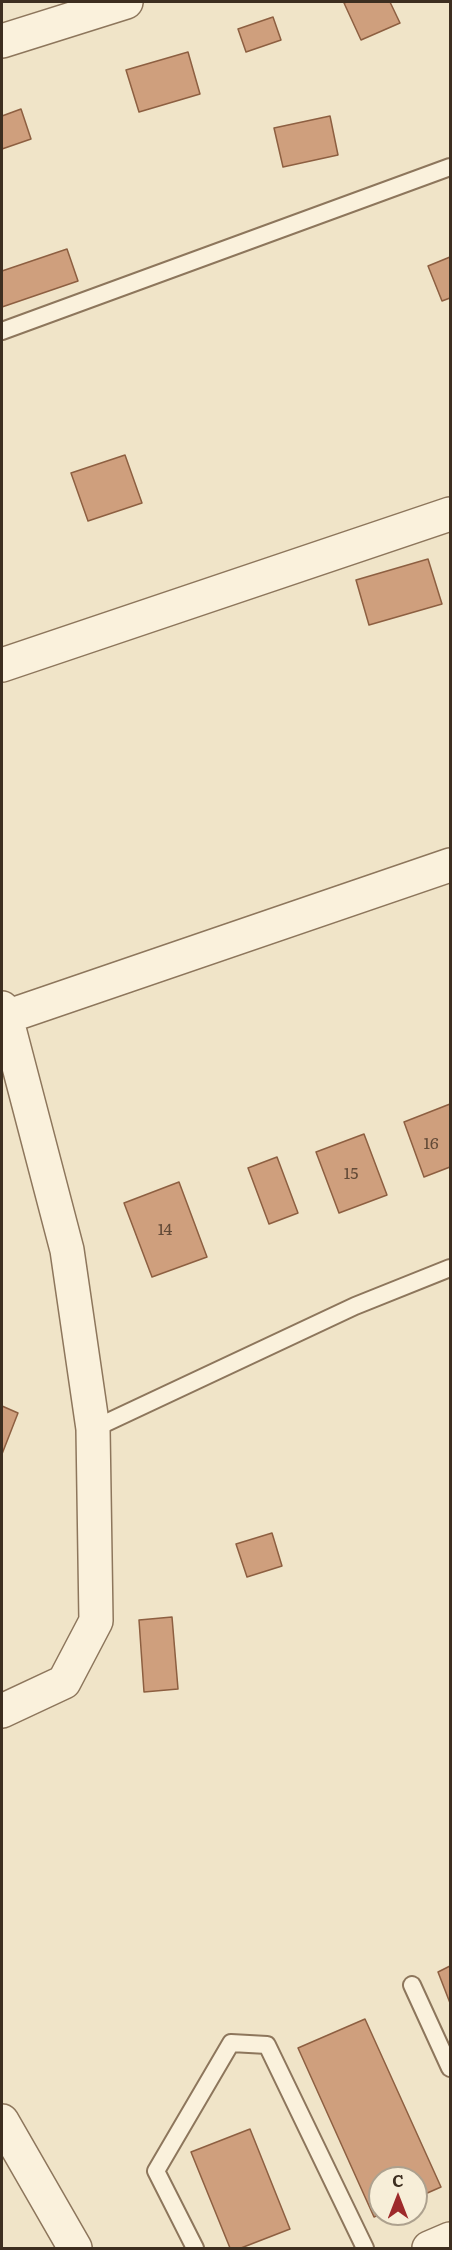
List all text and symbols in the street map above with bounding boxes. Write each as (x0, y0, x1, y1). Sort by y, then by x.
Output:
house number: 16 (423, 1134, 439, 1154)
house number: 15 (344, 1164, 358, 1184)
house number: 14 (158, 1220, 172, 1240)
north arrow (368, 2166, 428, 2226)
text: С (392, 2168, 404, 2192)

